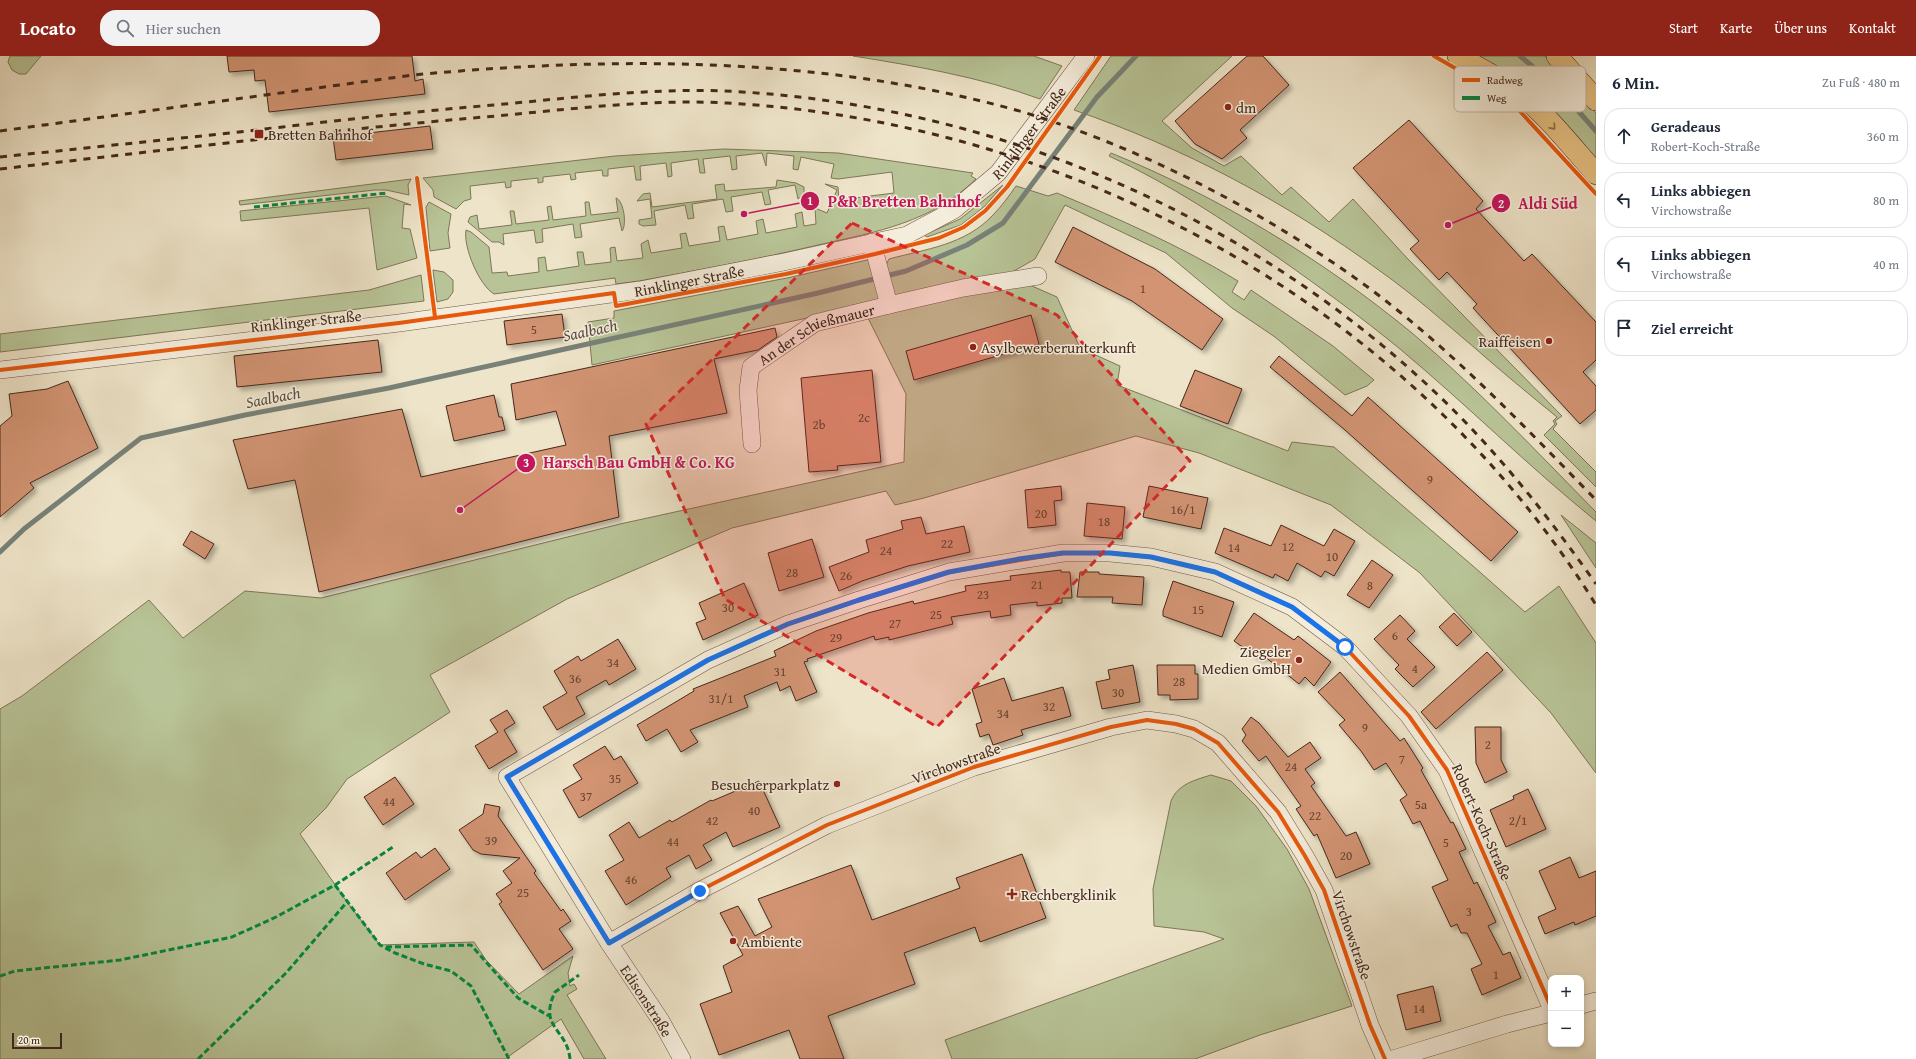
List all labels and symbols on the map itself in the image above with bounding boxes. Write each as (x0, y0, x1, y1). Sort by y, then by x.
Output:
legend (1454, 66, 1586, 112)
text: Radweg (1487, 72, 1523, 88)
street label: Rinklinger Straße (987, 82, 1070, 184)
text: Weg (1487, 90, 1507, 106)
place label: dm (1236, 97, 1257, 118)
marker: dm (1223, 102, 1233, 112)
one-way arrow (1549, 122, 1556, 130)
place label: Bretten Bahnhof (268, 124, 374, 145)
marker: Bretten Bahnhof (253, 128, 265, 140)
callout: P&R Bretten Bahnhof (800, 187, 988, 215)
text: P&R Bretten Bahnhof (828, 189, 983, 213)
callout: Aldi Süd (1491, 189, 1586, 217)
text: Aldi Süd (1518, 191, 1579, 215)
text: 1 (807, 192, 813, 209)
text: 2 (1498, 195, 1504, 212)
street label: Rinklinger Straße (633, 260, 746, 301)
house number: 1 (1140, 279, 1146, 298)
street label: An der Schießmauer (754, 298, 877, 370)
street label: Rinklinger Straße (250, 305, 362, 337)
water label: Saalbach (561, 313, 619, 347)
house number: 5 (531, 320, 537, 339)
place label: Raiffeisen (1479, 331, 1542, 352)
marker: Raiffeisen (1544, 336, 1554, 346)
place label: Asylbewerberunterkunft (981, 337, 1137, 358)
marker: Asylbewerberunterkunft (968, 342, 978, 352)
water label: Saalbach (244, 380, 302, 414)
house number: 2c (858, 408, 870, 427)
house number: 2b (813, 415, 826, 434)
callout: Harsch Bau GmbH & Co. KG (516, 449, 743, 477)
text: Harsch Bau GmbH & Co. KG (543, 450, 735, 474)
text: 3 (523, 454, 529, 471)
house number: 9 (1427, 470, 1433, 489)
house number: 16/1 (1171, 500, 1195, 519)
house number: 20 (1035, 504, 1047, 523)
house number: 18 (1098, 512, 1110, 531)
house number: 22 (941, 534, 953, 553)
house number: 12 (1282, 537, 1294, 556)
house number: 14 (1228, 538, 1240, 557)
house number: 24 (880, 541, 892, 560)
house number: 10 (1326, 547, 1338, 566)
house number: 28 (786, 563, 798, 582)
house number: 26 (840, 566, 852, 585)
house number: 21 (1031, 575, 1043, 594)
house number: 8 (1367, 576, 1373, 595)
house number: 23 (977, 585, 989, 604)
house number: 30 (722, 598, 734, 617)
house number: 15 (1192, 600, 1204, 619)
house number: 25 (930, 605, 942, 624)
house number: 27 (889, 614, 901, 633)
house number: 6 (1392, 626, 1398, 645)
house number: 29 (830, 628, 842, 647)
route start (1336, 638, 1354, 656)
place label: Ziegeler Medien GmbH (1202, 641, 1291, 679)
house number: 34 (607, 653, 619, 672)
marker: Ziegeler Medien GmbH (1294, 655, 1304, 665)
house number: 4 (1412, 659, 1418, 678)
house number: 31 (774, 662, 786, 681)
house number: 36 (569, 669, 581, 688)
house number: 28 (1173, 672, 1185, 691)
house number: 30 (1112, 683, 1124, 702)
house number: 31/1 (709, 689, 733, 708)
house number: 32 (1043, 697, 1055, 716)
house number: 34 (997, 704, 1009, 723)
house number: 9 (1362, 718, 1368, 737)
house number: 2 (1485, 735, 1491, 754)
street label: Virchowstraße (909, 737, 1003, 789)
house number: 7 (1399, 750, 1405, 769)
house number: 24 (1285, 757, 1297, 776)
street label: Robert-Koch-Straße (1447, 760, 1517, 884)
house number: 35 (609, 769, 621, 788)
place label: Besucherparkplatz (711, 774, 829, 795)
marker: Besucherparkplatz (832, 779, 842, 789)
house number: 37 (580, 787, 592, 806)
house number: 44 (383, 792, 395, 811)
house number: 5a (1415, 795, 1428, 814)
house number: 40 (748, 801, 760, 820)
house number: 22 (1309, 806, 1321, 825)
house number: 42 (706, 811, 718, 830)
house number: 2/1 (1509, 811, 1527, 830)
house number: 39 (485, 831, 497, 850)
house number: 44 (667, 832, 679, 851)
house number: 5 (1443, 833, 1449, 852)
house number: 20 (1340, 846, 1352, 865)
house number: 46 (625, 870, 637, 889)
route end (691, 882, 709, 900)
house number: 25 (517, 883, 529, 902)
place label: Rechbergklinik (1021, 884, 1117, 905)
marker: Rechbergklinik (1006, 888, 1018, 900)
street label: Virchowstraße (1327, 888, 1377, 982)
house number: 3 (1466, 902, 1472, 921)
place label: Ambiente (741, 931, 802, 952)
marker: Ambiente (728, 936, 738, 946)
street label: Edisonstraße (616, 960, 678, 1040)
house number: 1 (1493, 965, 1499, 984)
house number: 14 (1413, 999, 1425, 1018)
scale bar (12, 1031, 62, 1050)

